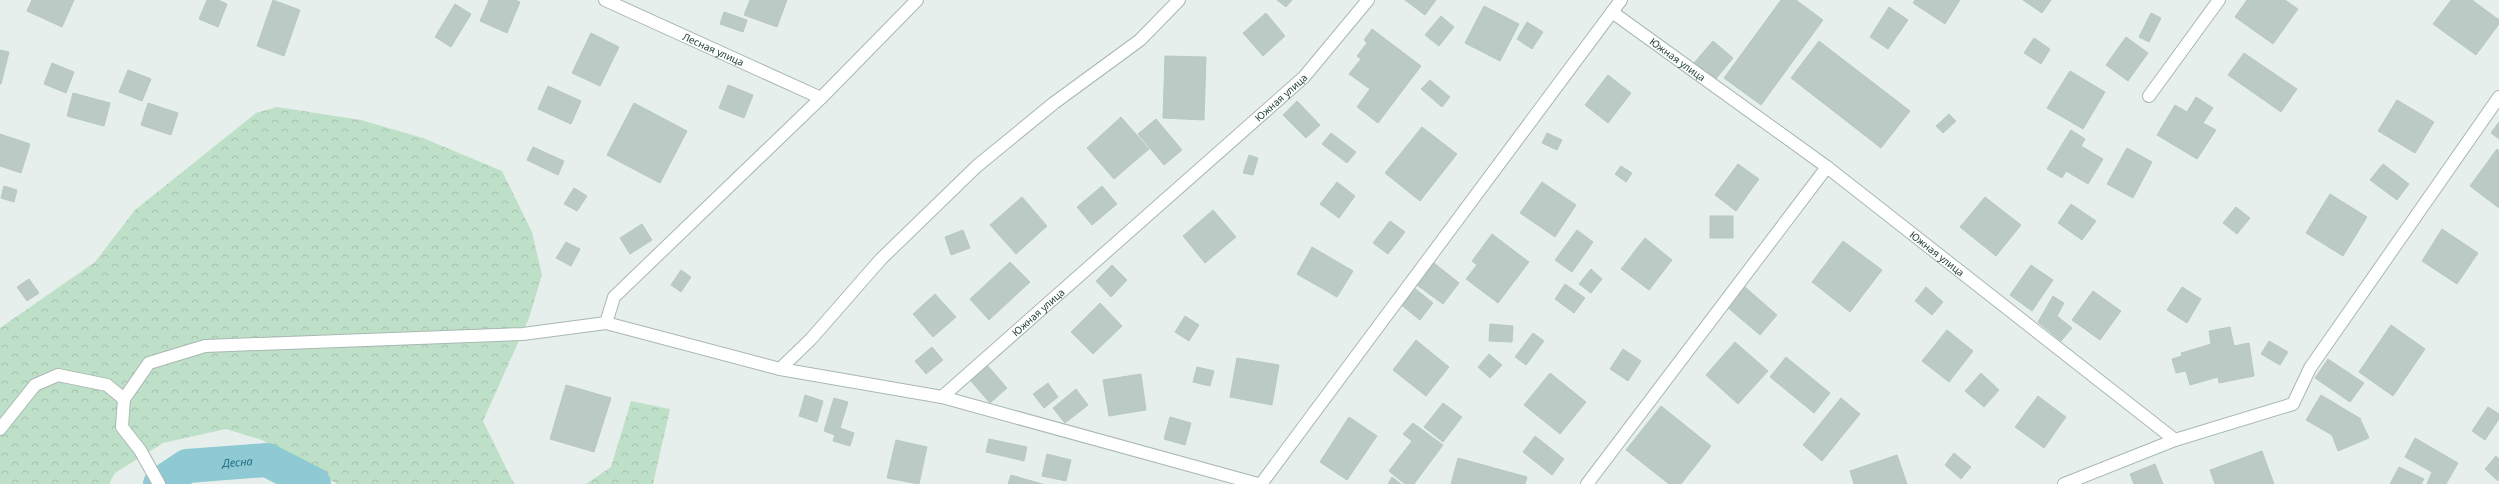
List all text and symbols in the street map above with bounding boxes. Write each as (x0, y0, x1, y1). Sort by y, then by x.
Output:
street label: Лесная улица (680, 29, 746, 69)
street label: Южная улица (1647, 34, 1709, 84)
street label: Южная улица (1252, 70, 1310, 125)
street label: Южная улица (1907, 228, 1967, 279)
street label: Южная улица (1009, 285, 1067, 339)
water label: Десна (221, 453, 253, 470)

